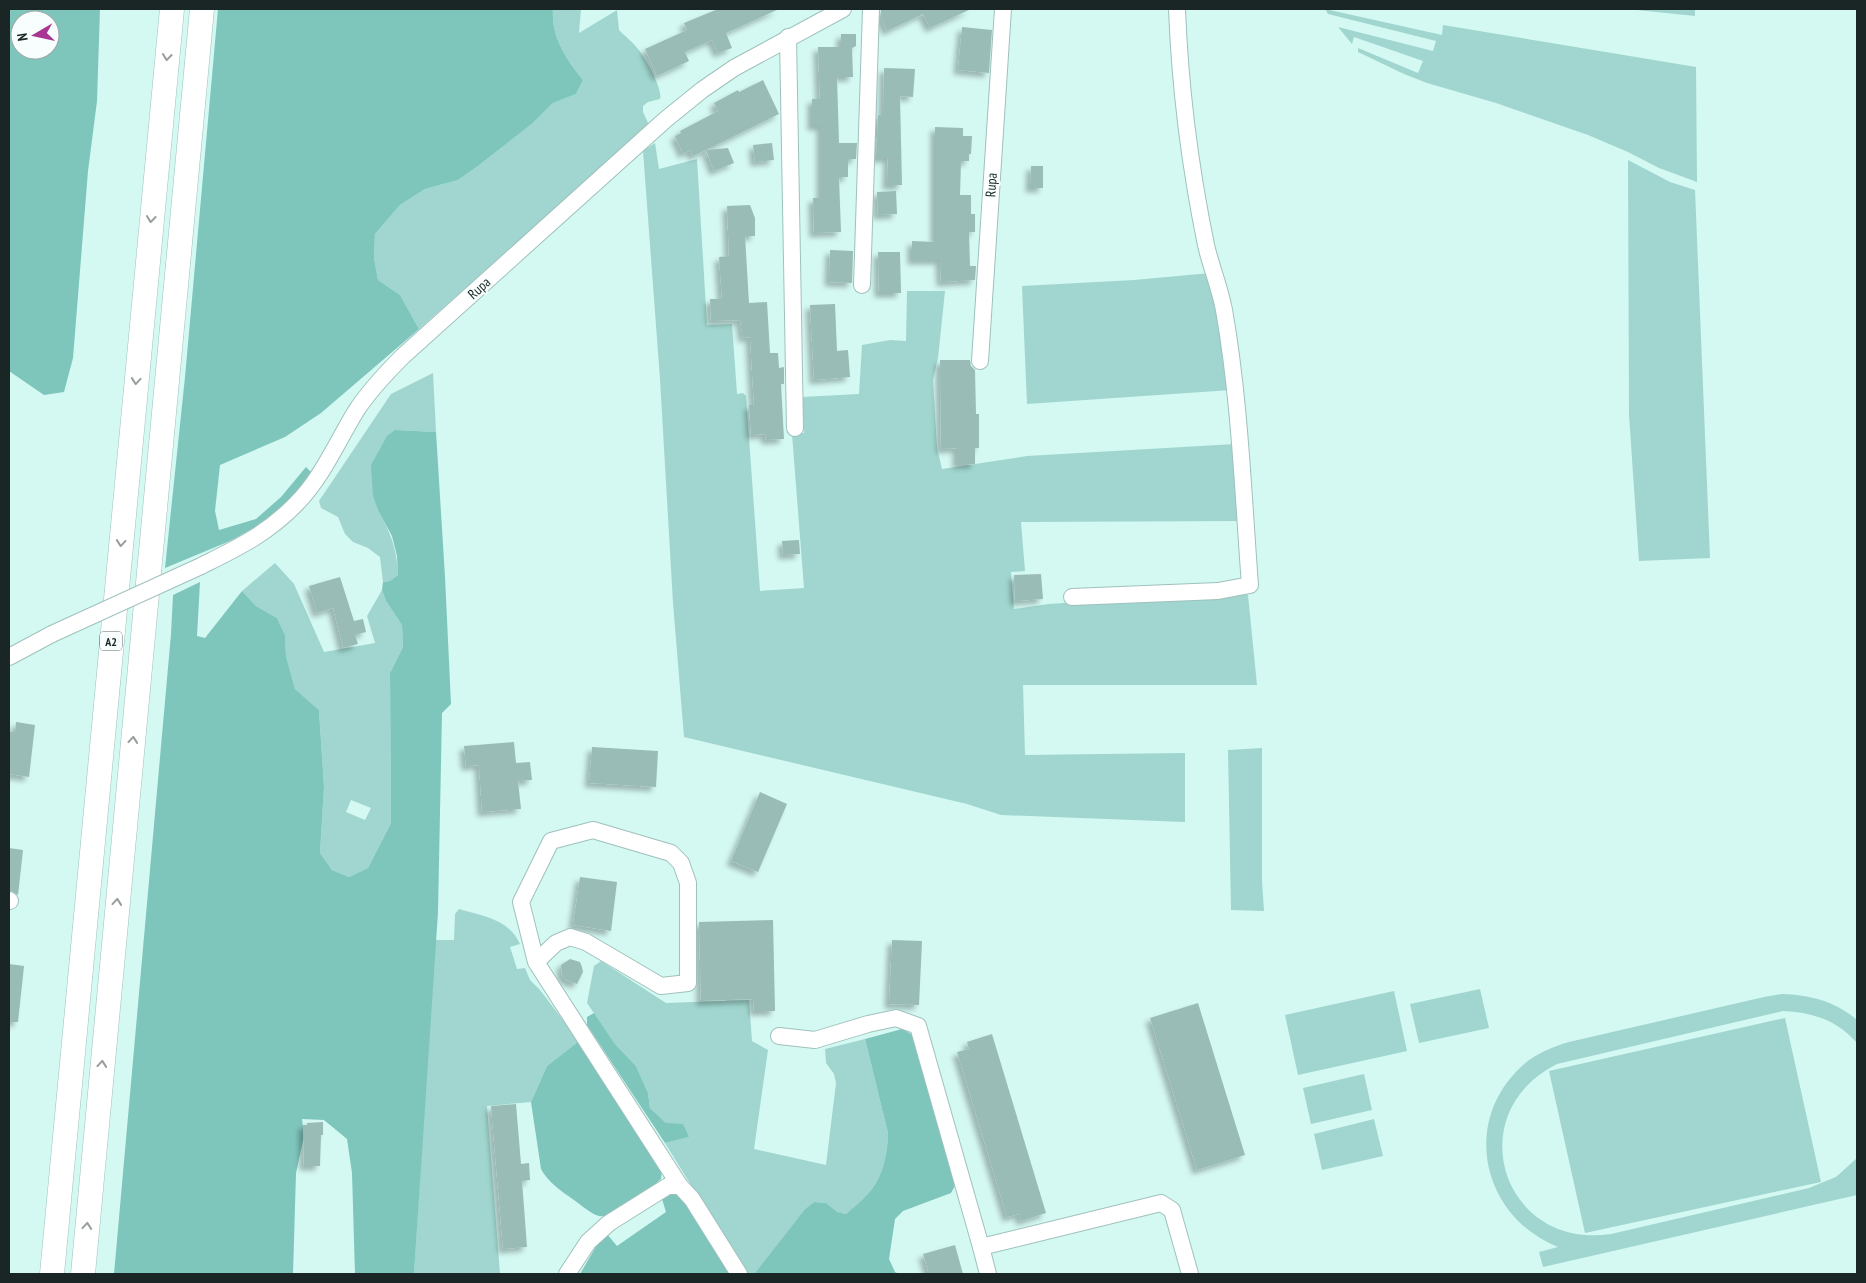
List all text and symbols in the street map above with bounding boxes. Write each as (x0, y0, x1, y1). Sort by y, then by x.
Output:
north arrow (10, 10, 60, 60)
text: N (13, 32, 32, 42)
one-way arrow (162, 54, 173, 62)
street label: Rupa (981, 172, 1001, 198)
one-way arrow (146, 215, 157, 223)
street label: Rupa (464, 273, 494, 303)
one-way arrow (131, 377, 142, 385)
one-way arrow (115, 539, 126, 547)
road number: A2 (100, 631, 122, 650)
one-way arrow (127, 736, 138, 744)
one-way arrow (112, 898, 123, 906)
one-way arrow (97, 1060, 108, 1068)
one-way arrow (82, 1221, 93, 1229)

